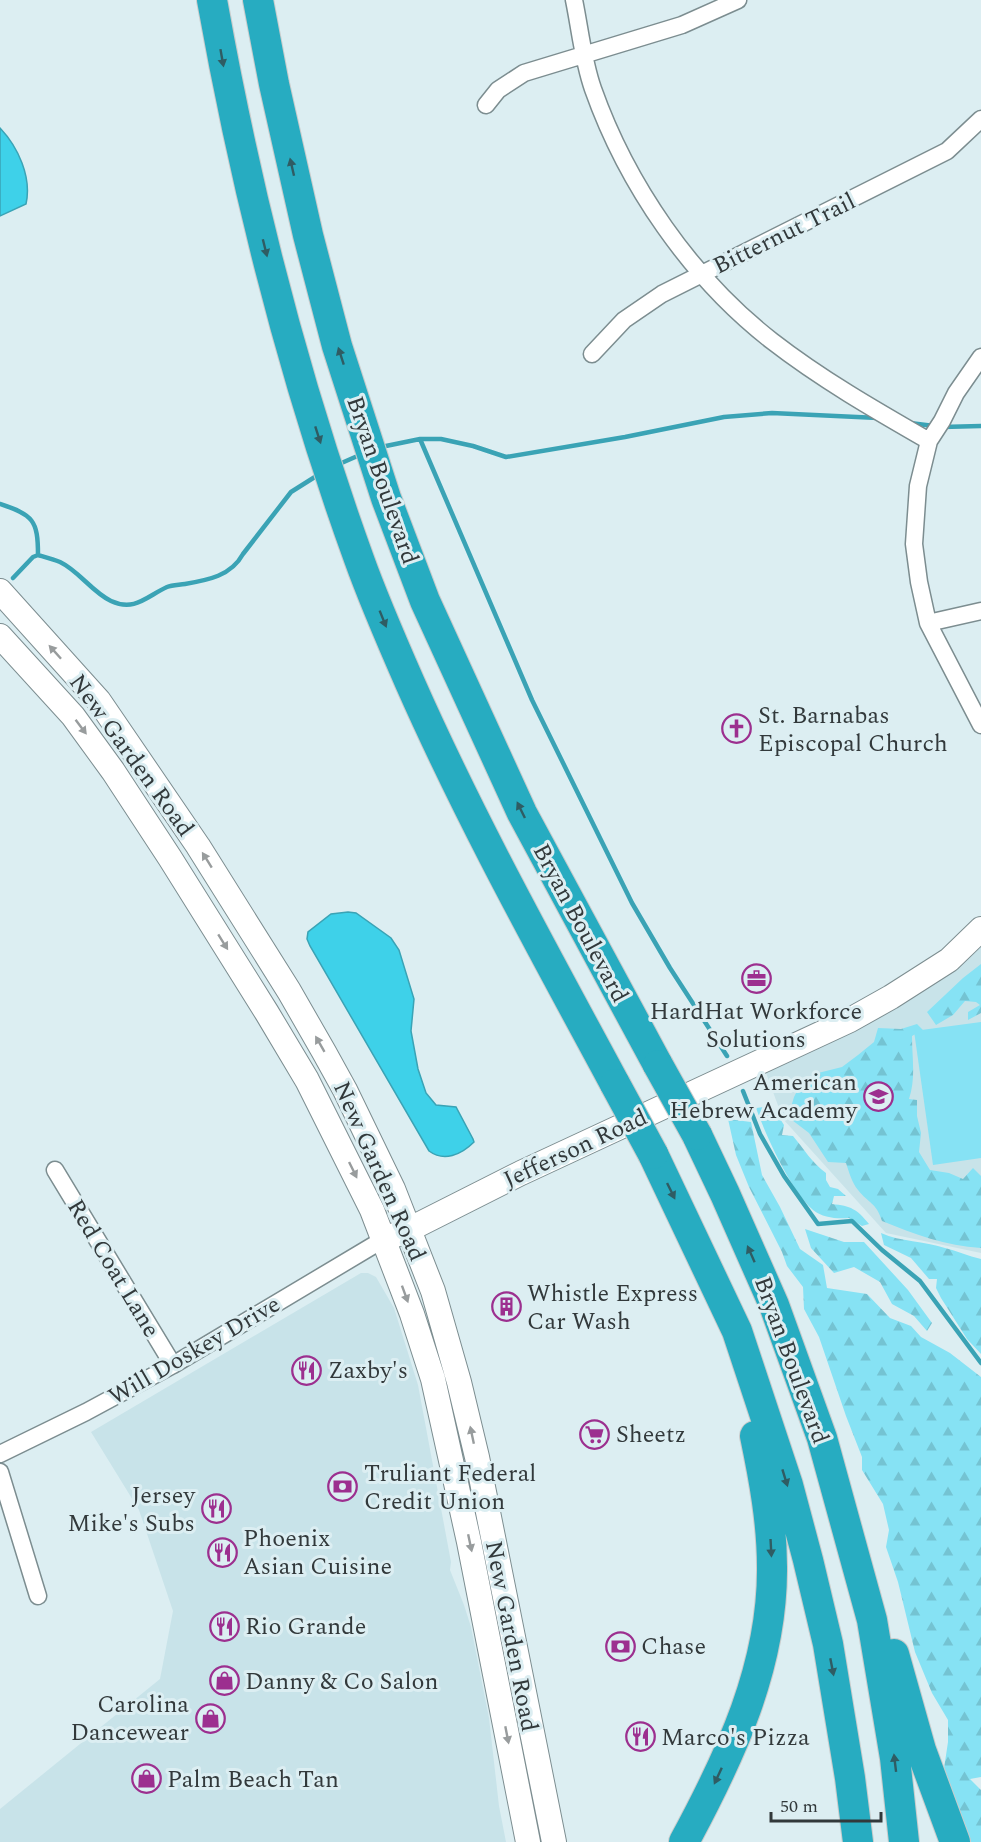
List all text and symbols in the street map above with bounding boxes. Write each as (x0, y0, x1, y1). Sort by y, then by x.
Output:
one-way arrow (218, 48, 227, 67)
one-way arrow (287, 157, 296, 176)
street label: Bitternut Trail (707, 184, 862, 284)
one-way arrow (260, 239, 270, 257)
one-way arrow (335, 347, 345, 365)
street label: Bryan Boulevard (336, 391, 428, 569)
one-way arrow (313, 426, 323, 444)
one-way arrow (379, 610, 388, 628)
one-way arrow (49, 645, 62, 660)
street label: New Garden Road (60, 667, 203, 845)
place label: St. Barnabas Episcopal Church (758, 698, 948, 762)
church icon: St. Barnabas Episcopal Church (721, 713, 753, 745)
one-way arrow (74, 719, 86, 734)
one-way arrow (516, 801, 526, 819)
street label: Bryan Boulevard (523, 837, 637, 1010)
one-way arrow (201, 852, 212, 868)
one-way arrow (217, 934, 228, 950)
office icon: HardHat Workforce Solutions (740, 962, 772, 994)
place label: HardHat Workforce Solutions (650, 994, 862, 1058)
one-way arrow (315, 1035, 325, 1052)
place label: American Hebrew Academy (670, 1065, 858, 1129)
street label: New Garden Road (323, 1076, 435, 1267)
school or university icon: American Hebrew Academy (862, 1080, 894, 1112)
street label: Jefferson Road (497, 1100, 653, 1198)
one-way arrow (348, 1162, 357, 1179)
one-way arrow (667, 1182, 676, 1199)
street label: Red Coat Lane (58, 1192, 169, 1345)
one-way arrow (747, 1245, 756, 1262)
street label: Bryan Boulevard (744, 1272, 838, 1449)
place label: Whistle Express Car Wash (527, 1276, 698, 1340)
one-way arrow (401, 1285, 411, 1303)
street label: Will Doskey Drive (102, 1287, 287, 1415)
building icon: Whistle Express Car Wash (490, 1291, 522, 1323)
place label: Zaxby's (328, 1353, 408, 1389)
restaurant icon: Zaxby's (291, 1354, 323, 1386)
place label: Sheetz (616, 1417, 686, 1453)
supermarket icon: Sheetz (579, 1418, 611, 1450)
one-way arrow (467, 1425, 476, 1444)
place label: Truliant Federal Credit Union (364, 1456, 536, 1520)
one-way arrow (781, 1469, 790, 1487)
bank icon: Truliant Federal Credit Union (327, 1471, 359, 1503)
place label: Jersey Mike's Subs (68, 1478, 196, 1542)
restaurant icon: Jersey Mike's Subs (200, 1493, 232, 1525)
place label: Phoenix Asian Cuisine (243, 1521, 392, 1585)
one-way arrow (465, 1534, 475, 1552)
restaurant icon: Phoenix Asian Cuisine (206, 1536, 238, 1568)
street label: New Garden Road (475, 1538, 547, 1735)
one-way arrow (766, 1538, 775, 1557)
place label: Rio Grande (245, 1609, 366, 1645)
restaurant icon: Rio Grande (208, 1610, 240, 1642)
place label: Chase (641, 1629, 706, 1665)
bank icon: Chase (604, 1630, 636, 1662)
one-way arrow (828, 1657, 837, 1676)
place label: Danny & Co Salon (245, 1664, 438, 1700)
shop icon: Danny & Co Salon (208, 1665, 240, 1697)
place label: Carolina Dancewear (71, 1687, 189, 1751)
shop icon: Carolina Dancewear (194, 1702, 226, 1734)
place label: Marco's Pizza (661, 1720, 810, 1756)
restaurant icon: Marco's Pizza (624, 1721, 656, 1753)
one-way arrow (503, 1725, 512, 1744)
one-way arrow (890, 1753, 900, 1772)
place label: Palm Beach Tan (167, 1762, 339, 1798)
shop icon: Palm Beach Tan (130, 1763, 162, 1795)
one-way arrow (714, 1767, 723, 1784)
scale bar (771, 1785, 880, 1823)
text: 50 m (780, 1793, 818, 1820)

